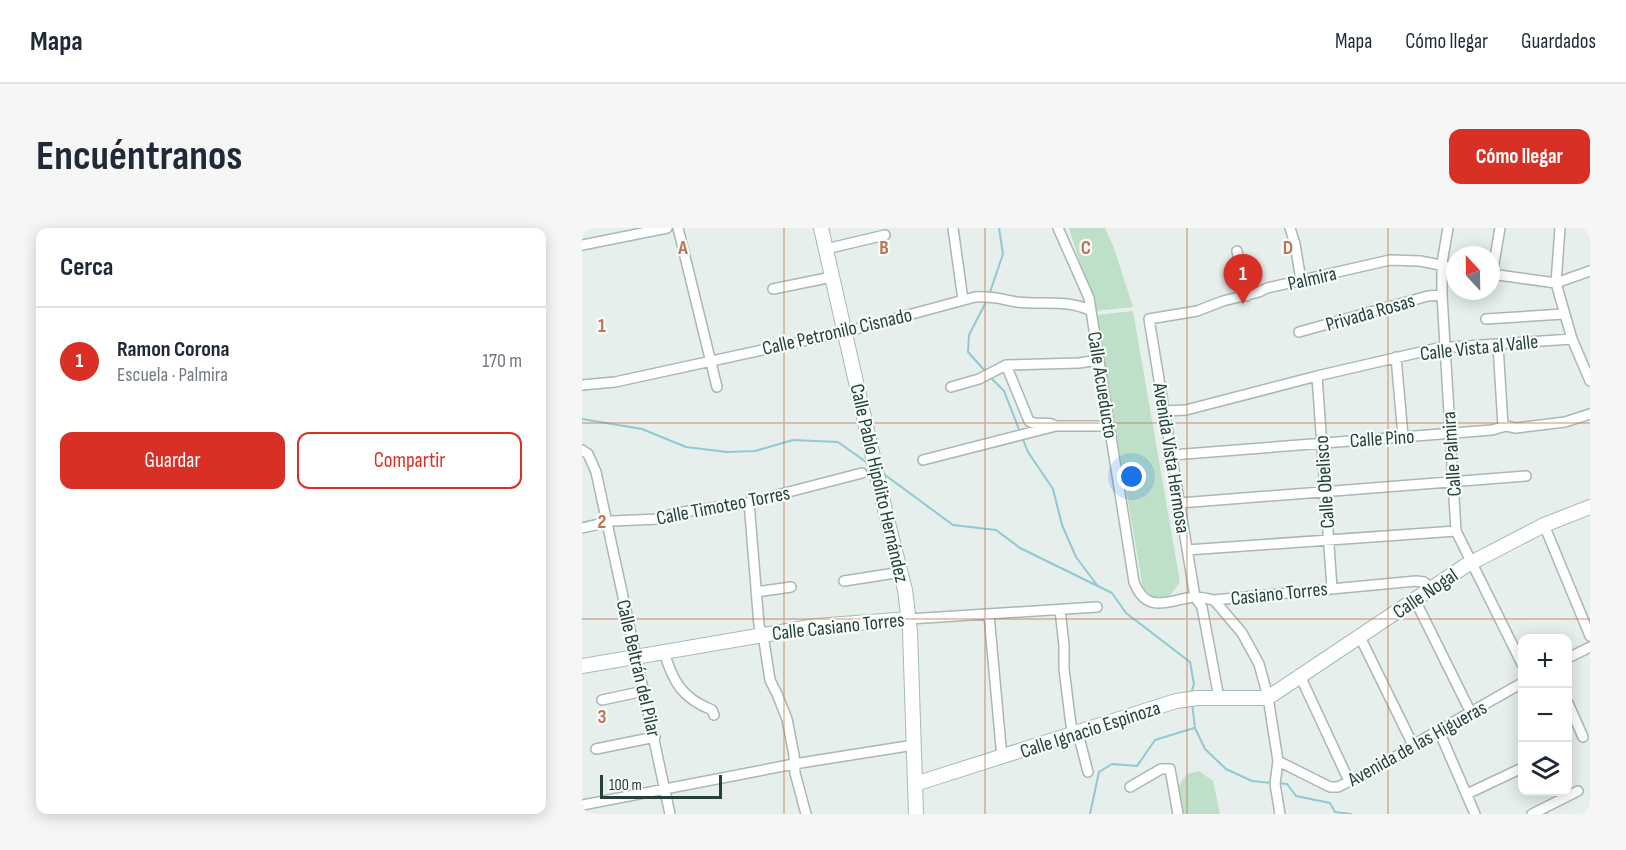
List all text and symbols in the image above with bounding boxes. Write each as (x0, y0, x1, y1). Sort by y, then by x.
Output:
text: Mapa (30, 25, 83, 58)
text: Mapa (1335, 29, 1372, 54)
text: Cómo llegar (1405, 29, 1488, 54)
text: Guardados (1521, 29, 1596, 54)
button: Cómo llegar (1449, 129, 1590, 184)
text: Encuéntranos (36, 131, 242, 182)
text: A (677, 236, 688, 260)
text: B (879, 236, 889, 260)
text: C (1081, 236, 1091, 260)
text: D (1283, 236, 1293, 260)
north arrow (1446, 246, 1500, 300)
text: Cerca (60, 252, 113, 283)
pin: 1 (1224, 254, 1262, 304)
street label: Palmira (1286, 262, 1339, 296)
street label: Privada Rosas (1323, 289, 1418, 337)
street label: Calle Petronilo Cisnado (760, 303, 914, 361)
text: 1 (598, 314, 606, 338)
street label: Calle Acueducto (1082, 330, 1122, 440)
street label: Calle Vista al Valle (1419, 330, 1539, 366)
text: Ramon Corona (117, 336, 230, 363)
text: 1 (76, 349, 83, 373)
text: 170 m (482, 349, 522, 373)
text: Escuela · Palmira (117, 363, 228, 387)
street label: Avenida Vista Hermosa (1147, 380, 1195, 535)
street label: Calle Pablo Hipólito Hernández (844, 382, 914, 585)
street label: Calle Palmira (1437, 411, 1467, 497)
street label: Calle Pino (1349, 425, 1415, 453)
button: Guardar (60, 432, 285, 489)
button: Compartir (297, 432, 522, 489)
street label: Calle Obelisco (1310, 435, 1340, 529)
your location (1117, 462, 1146, 491)
street label: Calle Timoteo Torres (654, 481, 792, 531)
text: 2 (598, 510, 606, 534)
street label: Calle Nogal (1388, 563, 1463, 624)
street label: Casiano Torres (1230, 577, 1329, 611)
street label: Calle Beltrán del Pilar (611, 597, 666, 739)
street label: Calle Casiano Torres (771, 608, 905, 646)
map controls (1518, 634, 1572, 796)
button: + (1518, 634, 1572, 688)
button: − (1518, 688, 1572, 742)
street label: Calle Ignacio Espinoza (1017, 696, 1164, 764)
street label: Avenida de las Higueras (1343, 696, 1491, 793)
text: 3 (598, 705, 607, 729)
button: layers (1518, 742, 1572, 796)
scale bar (600, 772, 722, 800)
text: 100 m (609, 776, 642, 795)

